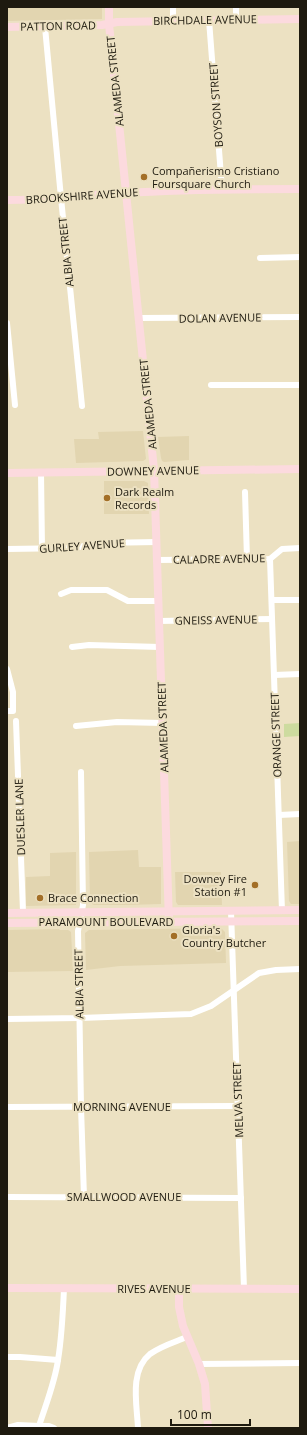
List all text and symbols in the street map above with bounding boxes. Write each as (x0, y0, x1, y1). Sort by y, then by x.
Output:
street label: BIRCHDALE AVENUE (153, 11, 257, 28)
street label: PATTON ROAD (20, 17, 96, 34)
street label: ALAMEDA STREET (102, 35, 127, 127)
street label: BOYSON STREET (205, 62, 226, 148)
place label: Compañerismo Cristiano Foursquare Church (152, 163, 280, 191)
marker: Compañerismo Cristiano Foursquare Church (139, 172, 149, 182)
street label: BROOKSHIRE AVENUE (25, 184, 139, 207)
street label: ALBIA STREET (54, 217, 77, 288)
street label: DOLAN AVENUE (179, 309, 261, 326)
street label: ALAMEDA STREET (135, 358, 160, 450)
street label: DOWNEY AVENUE (107, 462, 199, 479)
place label: Dark Realm Records (115, 484, 174, 512)
marker: Dark Realm Records (102, 493, 112, 503)
street label: GURLEY AVENUE (39, 535, 125, 556)
street label: CALADRE AVENUE (173, 550, 265, 567)
street label: GNEISS AVENUE (175, 611, 257, 628)
street label: ALAMEDA STREET (153, 681, 172, 773)
street label: ORANGE STREET (267, 692, 284, 778)
street label: DUESLER LANE (11, 778, 28, 856)
place label: Downey Fire Station #1 (183, 871, 247, 899)
marker: Downey Fire Station #1 (250, 880, 260, 890)
place label: Brace Connection (48, 890, 139, 905)
marker: Brace Connection (35, 893, 45, 903)
street label: PARAMOUNT BOULEVARD (39, 914, 173, 929)
place label: Gloria's Country Butcher (182, 922, 267, 950)
marker: Gloria's Country Butcher (169, 931, 179, 941)
street label: ALBIA STREET (70, 949, 87, 1019)
street label: MELVA STREET (229, 1062, 246, 1138)
street label: MORNING AVENUE (73, 1099, 171, 1114)
street label: SMALLWOOD AVENUE (67, 1189, 181, 1204)
street label: RIVES AVENUE (117, 1281, 191, 1296)
scale bar (171, 1401, 250, 1427)
text: 100 m (177, 1406, 212, 1423)

